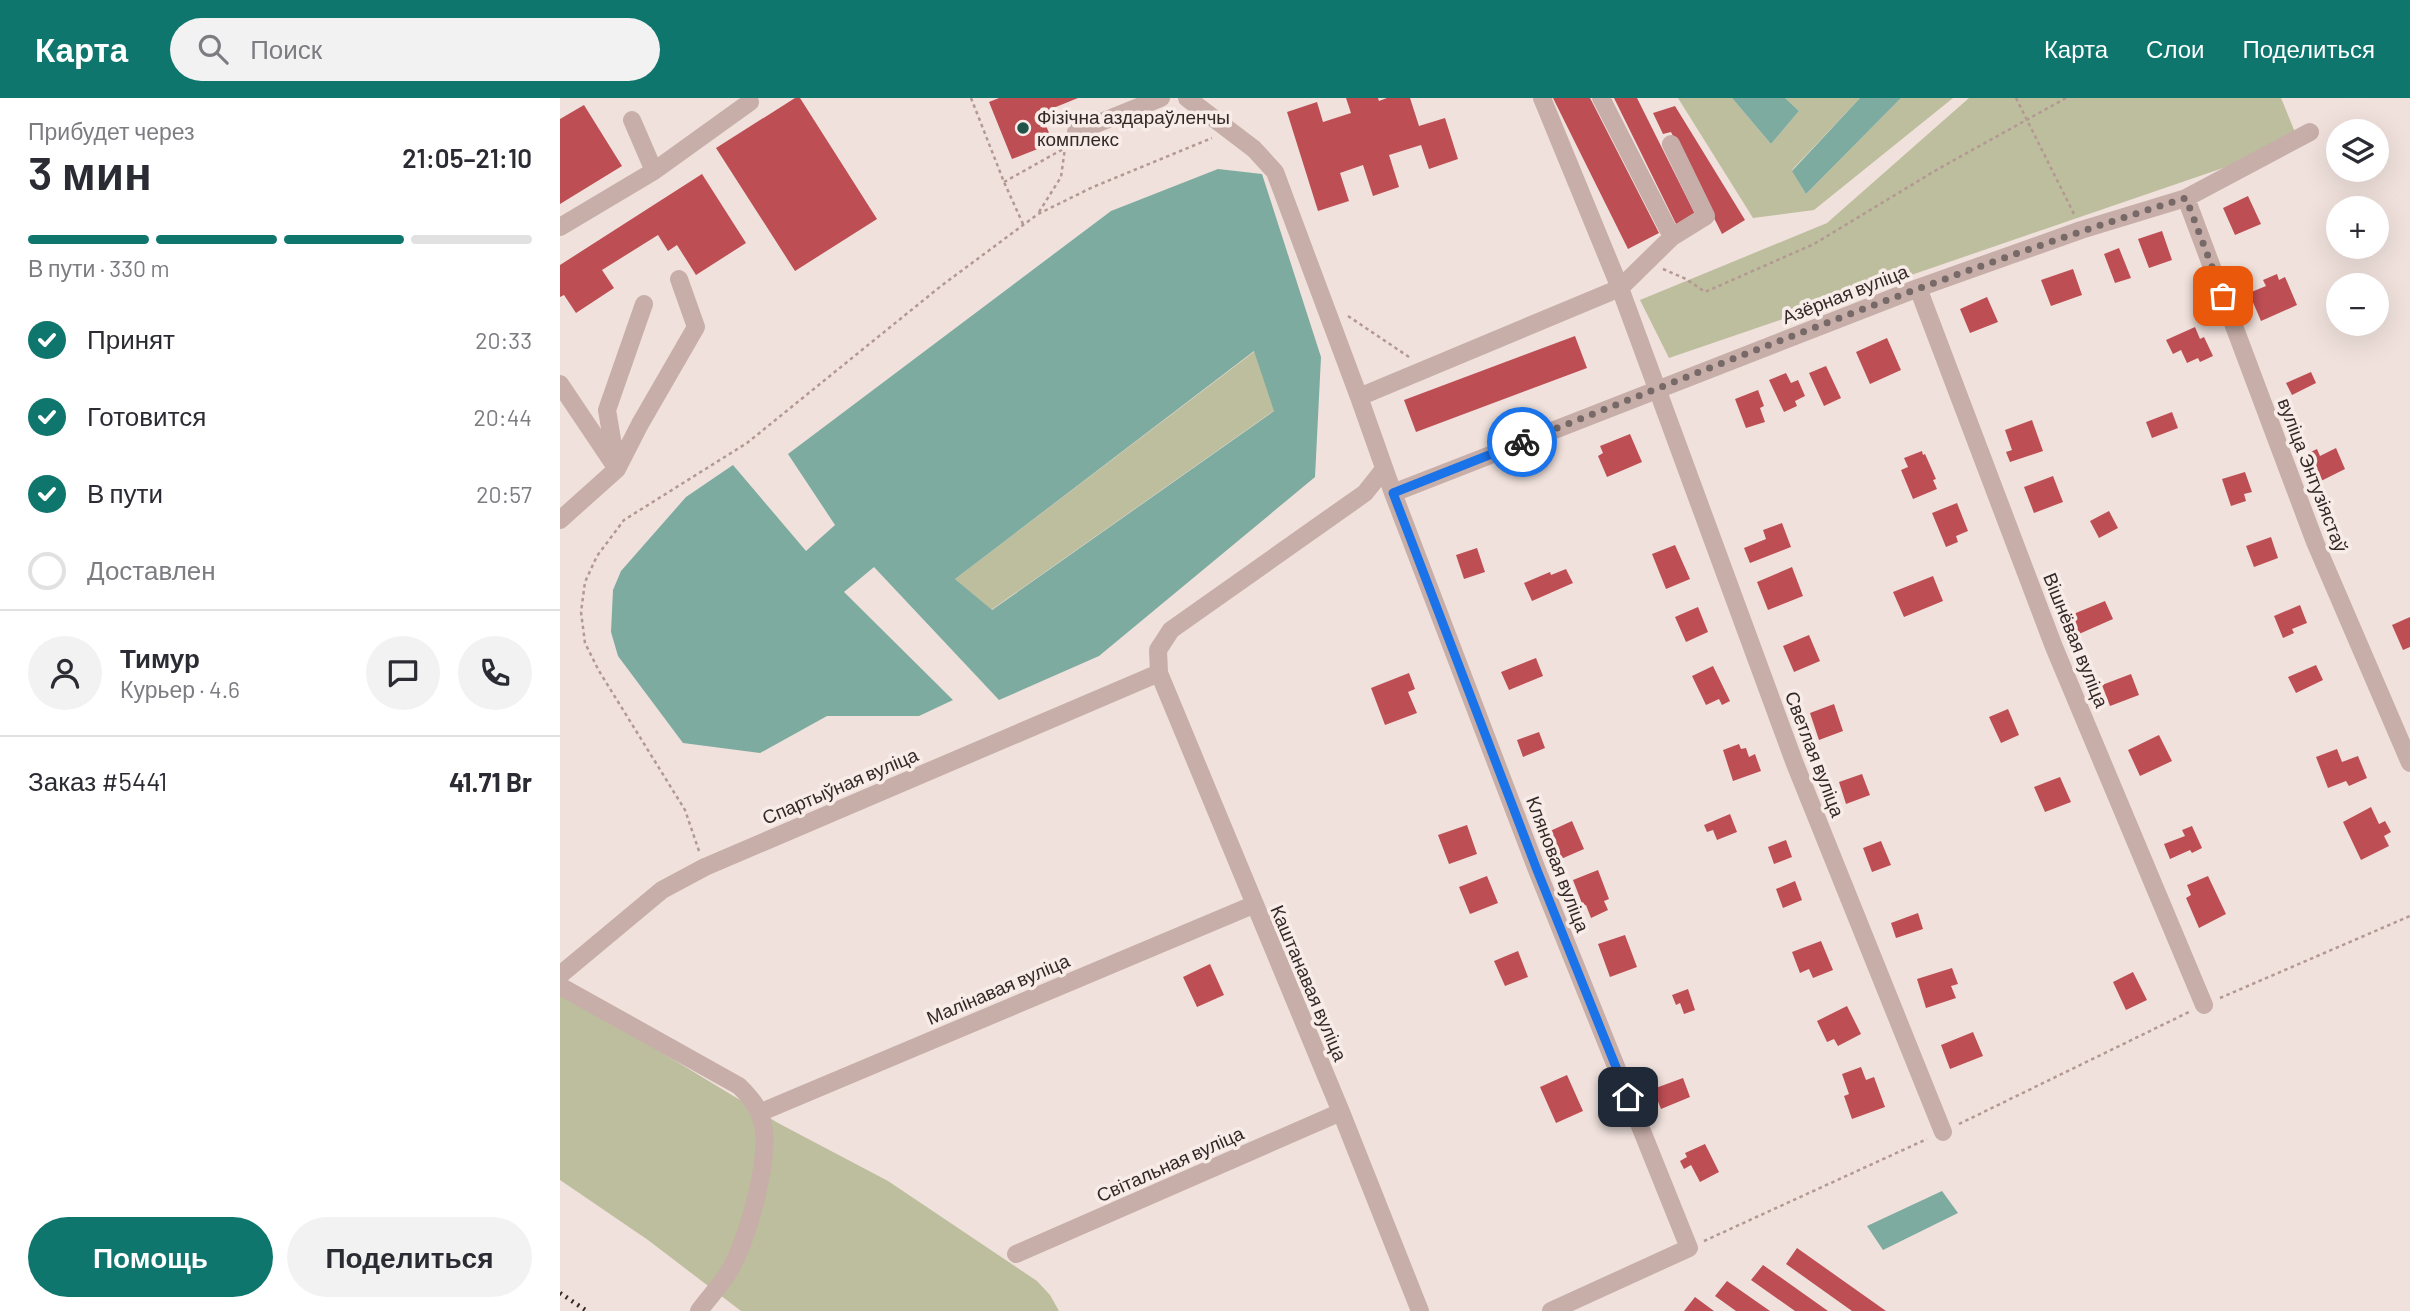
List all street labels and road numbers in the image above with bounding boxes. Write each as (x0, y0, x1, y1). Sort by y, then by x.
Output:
street label: Азёрная вуліца (1779, 259, 1912, 328)
street label: вуліца Энтузіястаў (2273, 395, 2354, 556)
street label: Вішнёвая вуліца (2039, 569, 2114, 711)
street label: Светлая вуліца (1781, 688, 1850, 820)
street label: Спартыўная вуліца (758, 742, 922, 829)
street label: Кляновая вуліца (1522, 793, 1595, 935)
street label: Каштанавая вуліца (1266, 901, 1353, 1065)
street label: Малінавая вуліца (923, 948, 1073, 1029)
street label: Світальная вуліца (1093, 1121, 1247, 1206)

